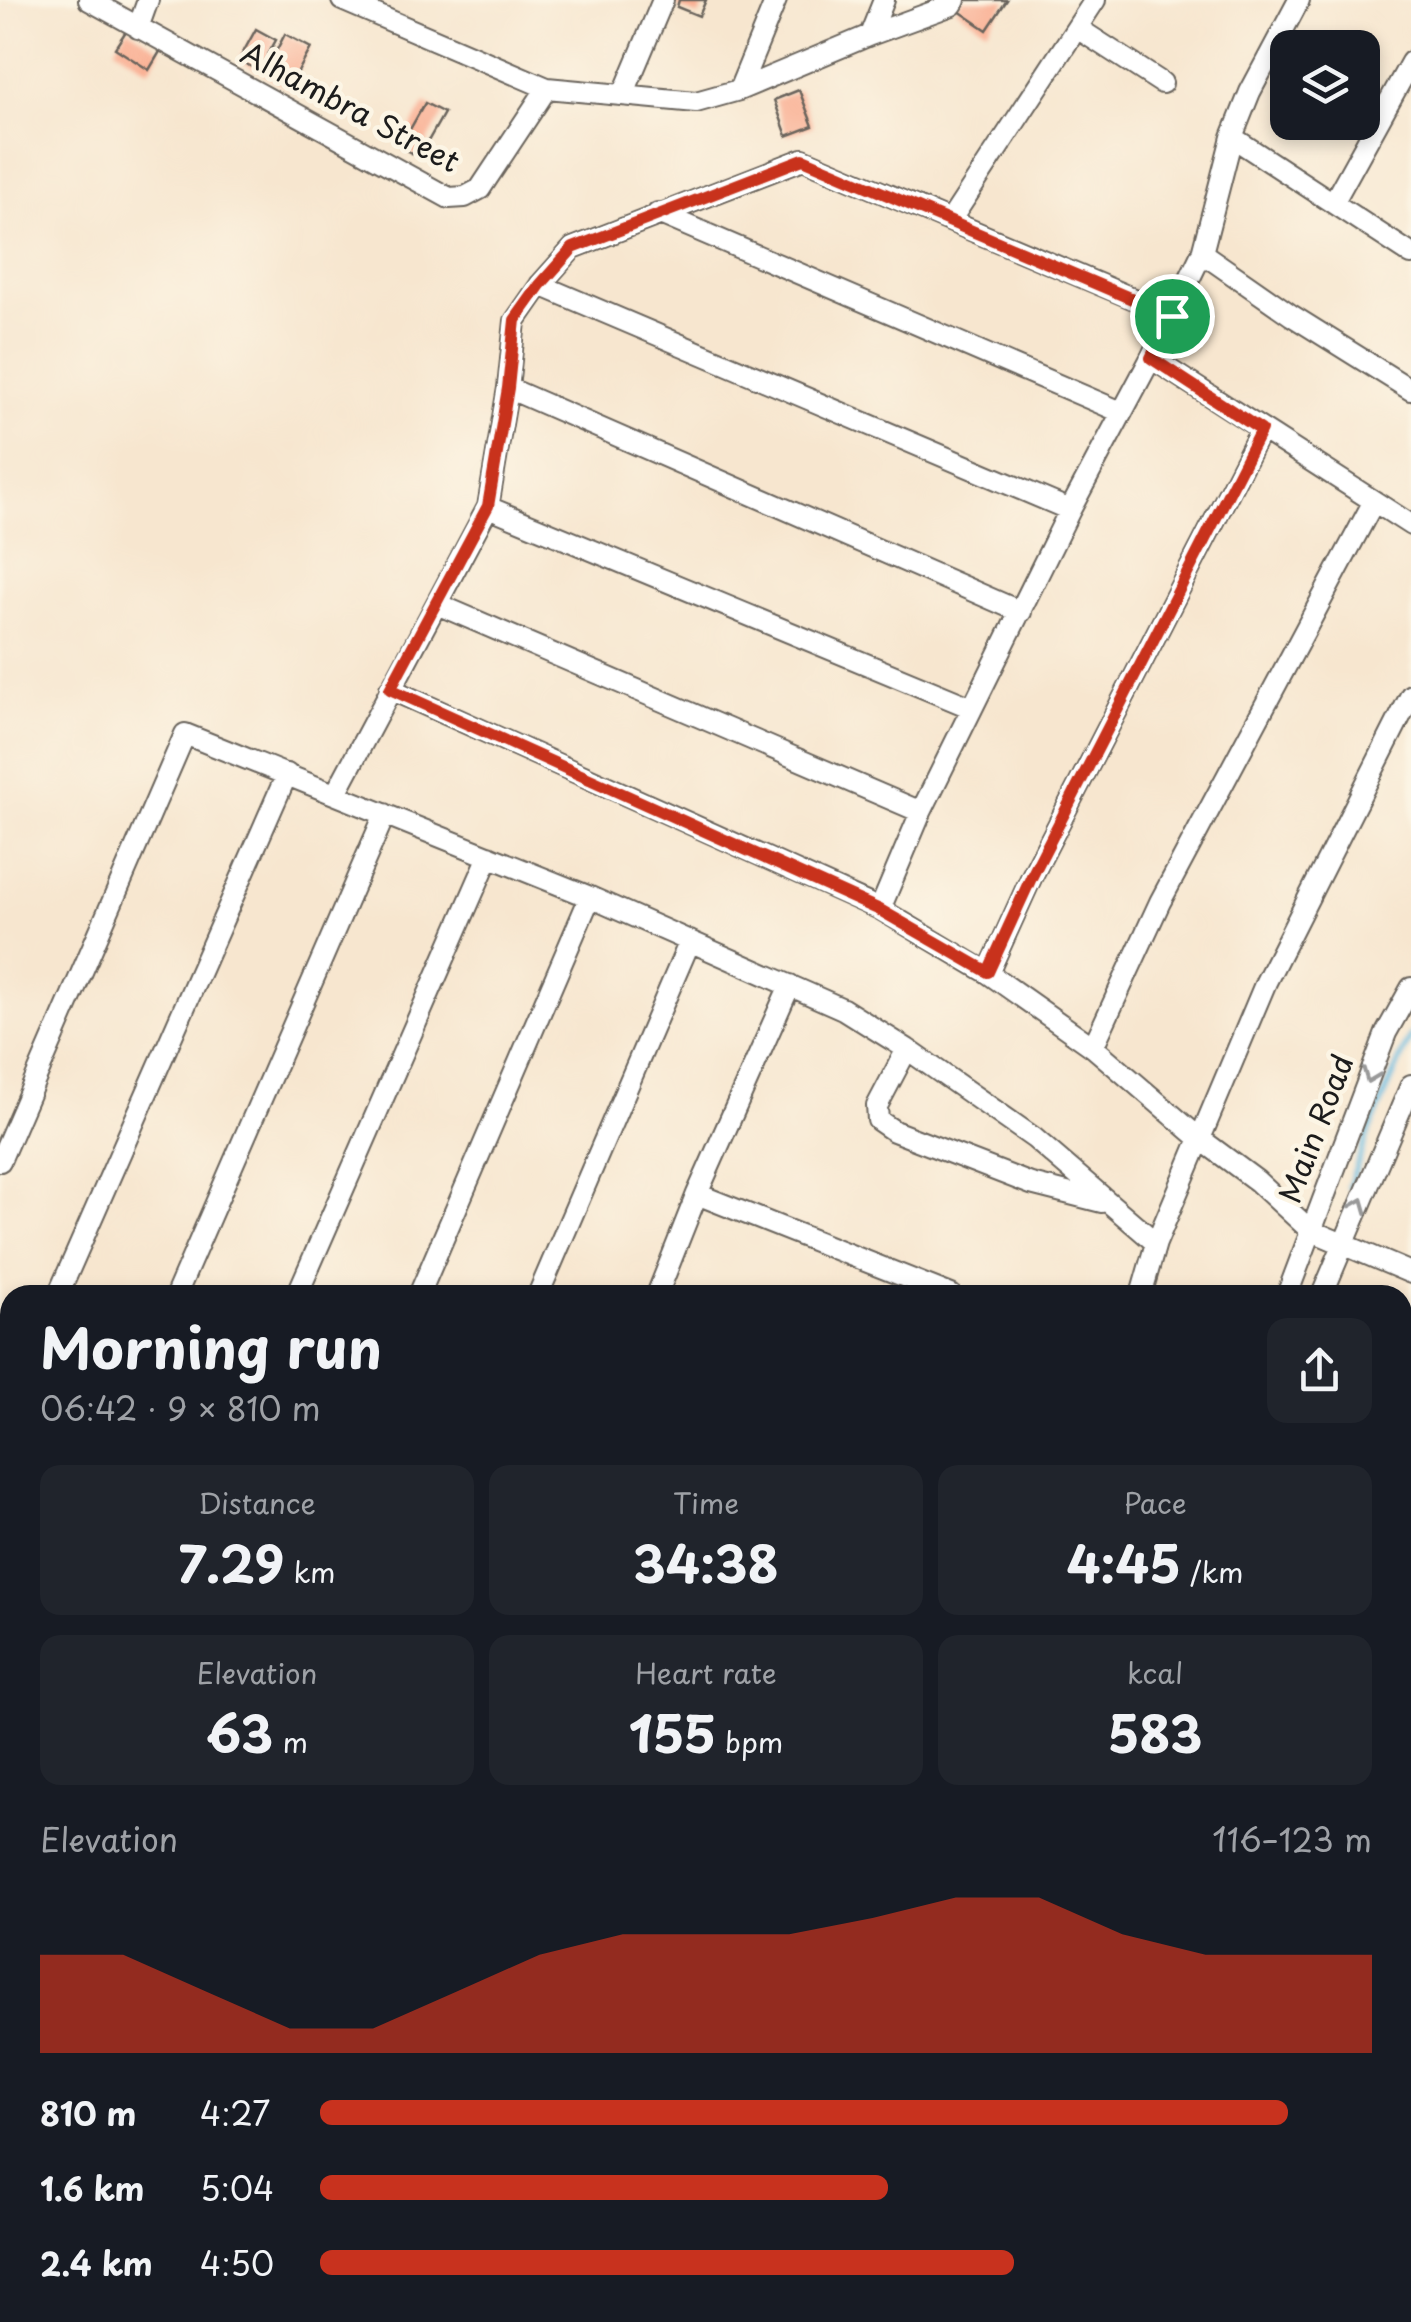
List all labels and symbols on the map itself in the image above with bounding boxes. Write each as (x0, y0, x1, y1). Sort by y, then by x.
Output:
street label: Alhambra Street (234, 29, 468, 182)
pin (1130, 274, 1215, 359)
street label: Main Road (1266, 1047, 1364, 1209)
one-way arrow (1362, 1066, 1382, 1084)
one-way arrow (1349, 1198, 1369, 1215)

